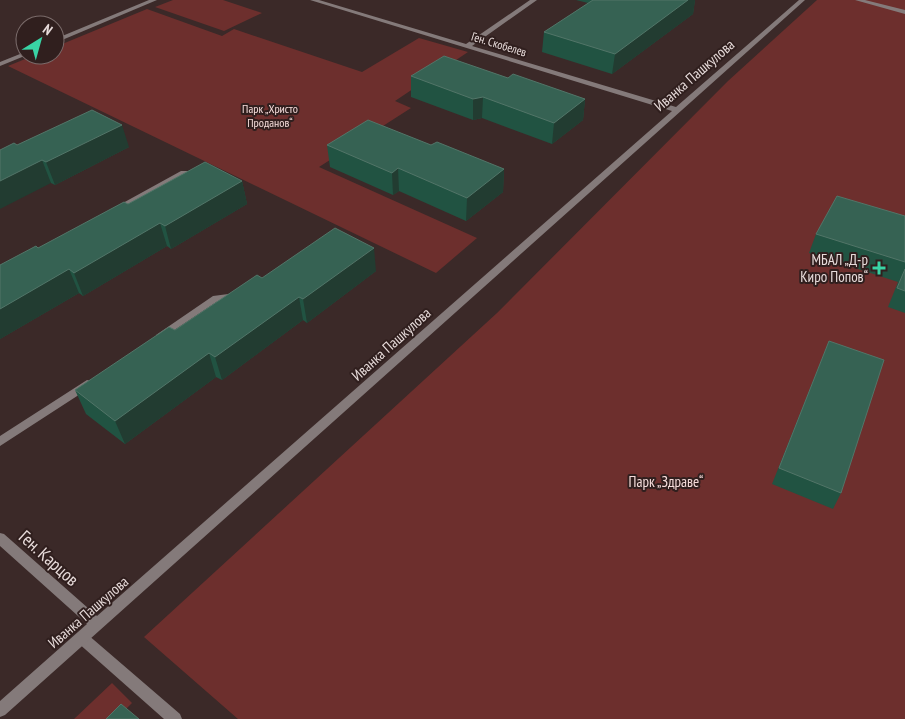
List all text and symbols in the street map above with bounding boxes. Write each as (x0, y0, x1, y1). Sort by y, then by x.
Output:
north arrow (15, 15, 65, 65)
text: N (39, 20, 56, 39)
street label: Ген. Скобелев (470, 28, 529, 60)
street label: Иванка Пашкулова (650, 35, 738, 115)
park label: Парк „Христо Проданов“ (242, 101, 298, 130)
place label: МБАЛ „Д-р Киро Попов“ (800, 250, 868, 286)
marker: МБАЛ „Д-р Киро Попов“ (872, 261, 886, 275)
street label: Иванка Пашкулова (347, 303, 435, 385)
park label: Парк „Здраве“ (629, 472, 703, 491)
street label: Ген. Карцов (14, 525, 84, 591)
street label: Иванка Пашкулова (44, 572, 132, 652)

